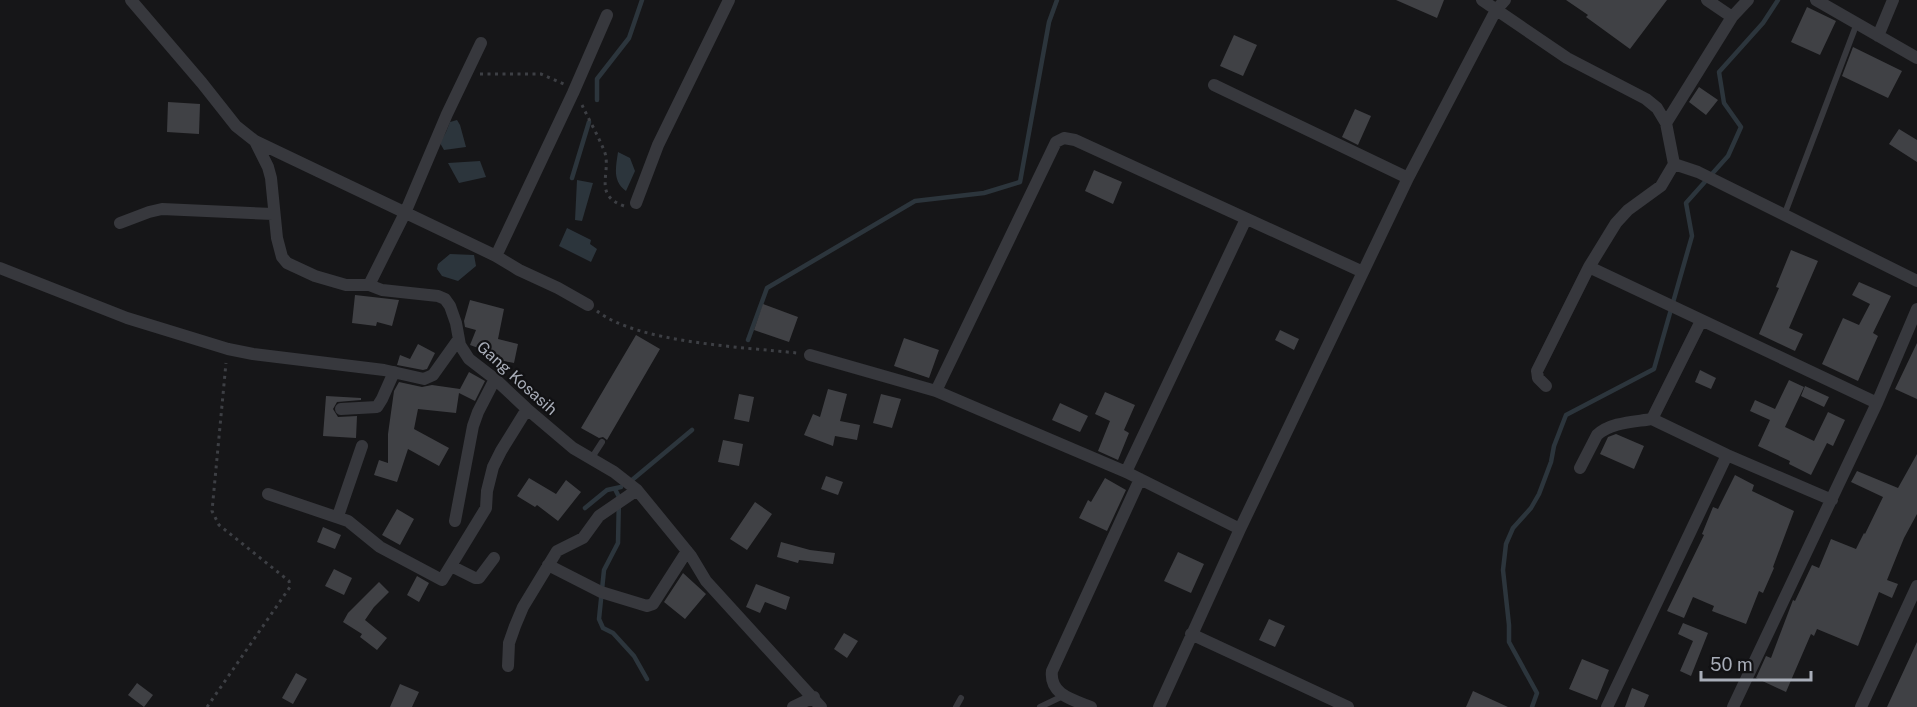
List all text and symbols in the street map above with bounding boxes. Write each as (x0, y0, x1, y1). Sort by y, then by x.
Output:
street label: Gang Kosasih (473, 337, 561, 419)
scale bar (1701, 644, 1810, 682)
text: 50 m (1710, 654, 1753, 675)

